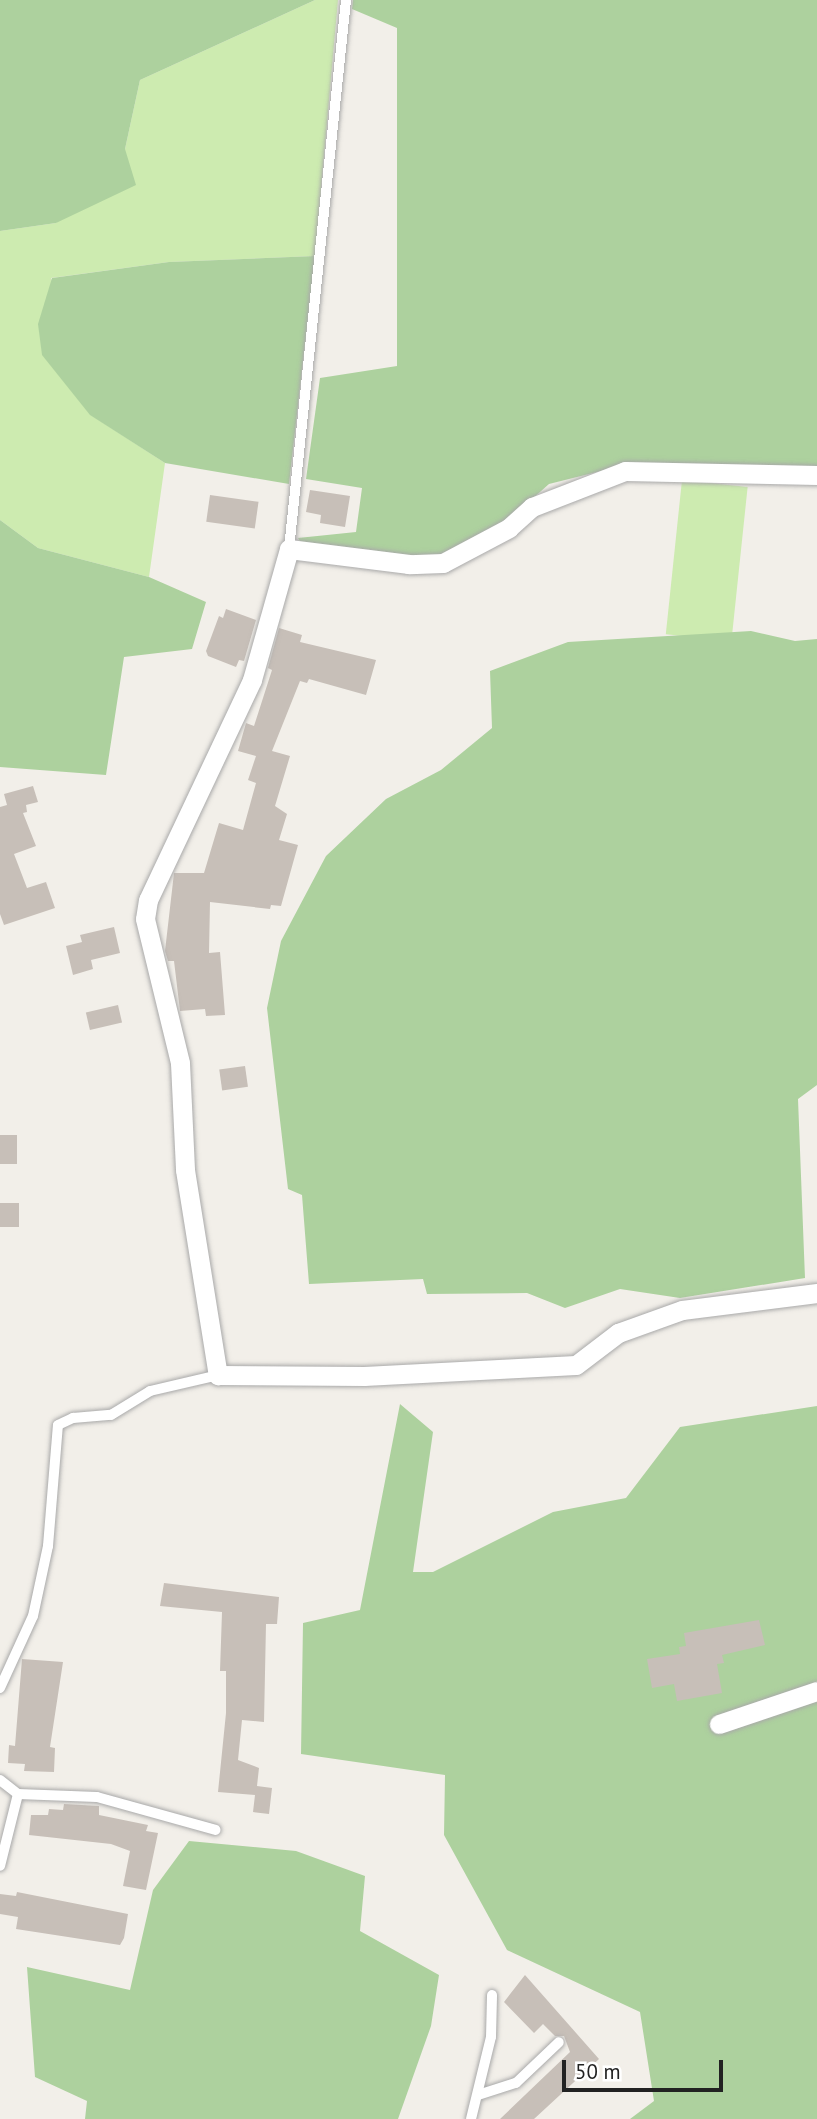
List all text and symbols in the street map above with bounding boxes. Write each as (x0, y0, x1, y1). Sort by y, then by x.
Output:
scale bar (565, 2046, 726, 2090)
text: 50 m (575, 2058, 621, 2085)

